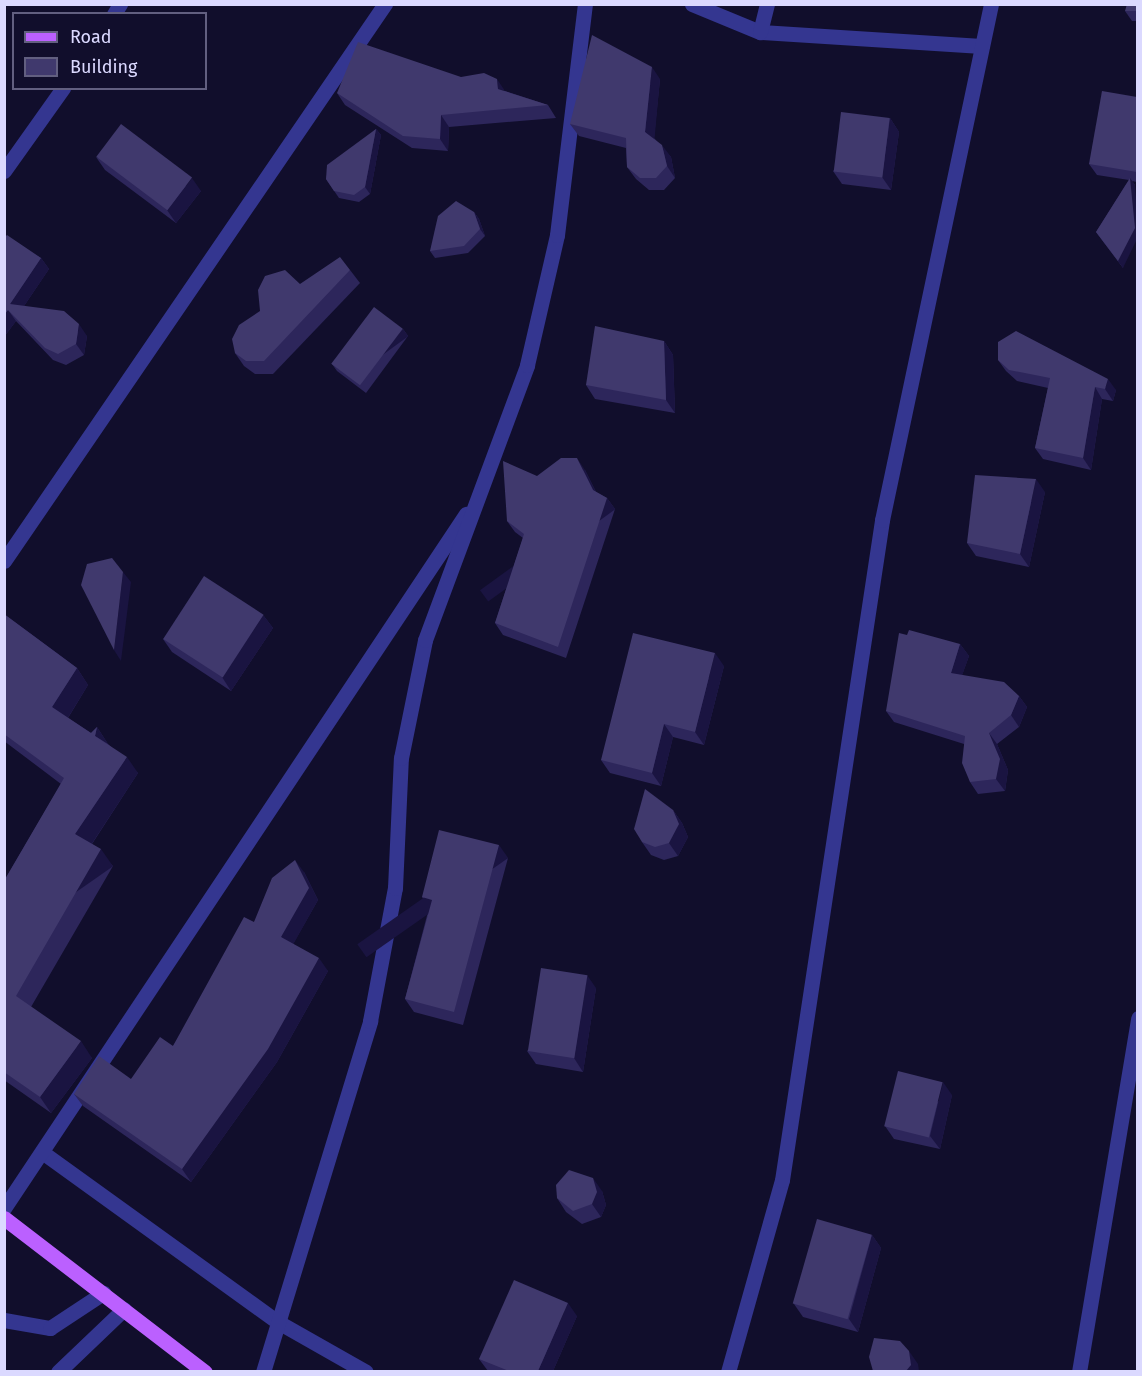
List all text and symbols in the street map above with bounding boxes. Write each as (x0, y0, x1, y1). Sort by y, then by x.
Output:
legend (12, 12, 207, 90)
text: Road (70, 26, 112, 48)
text: Building (70, 56, 137, 78)

